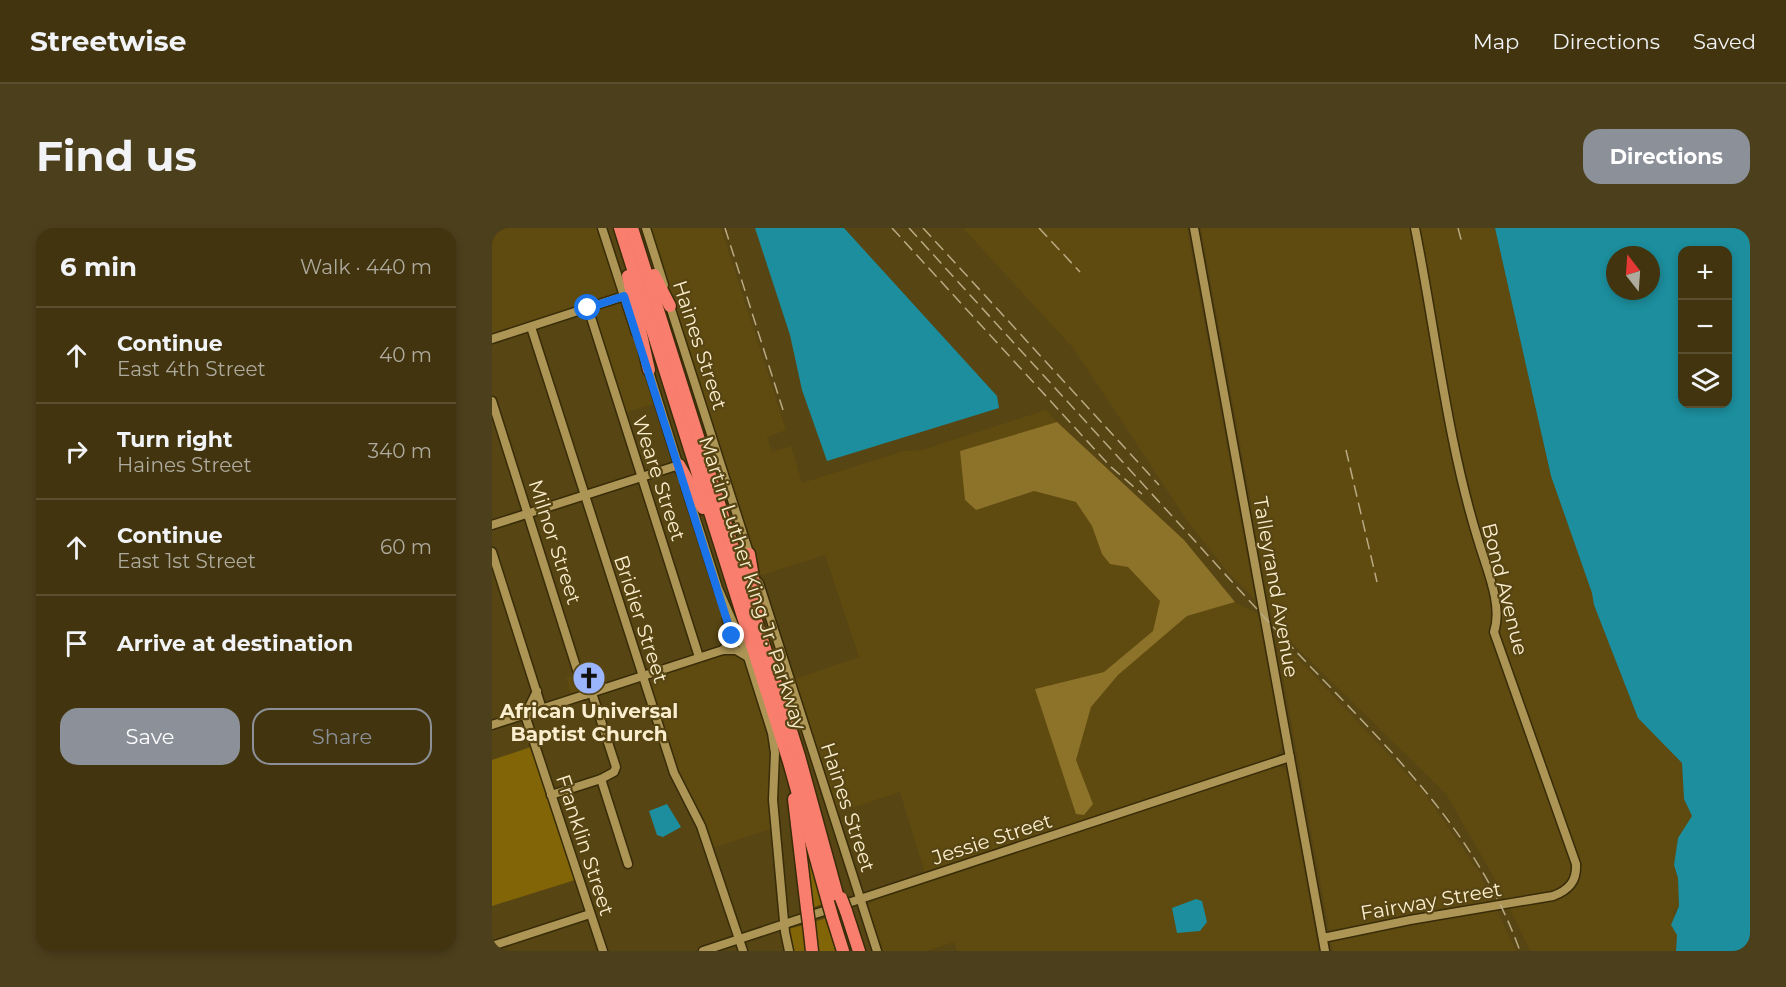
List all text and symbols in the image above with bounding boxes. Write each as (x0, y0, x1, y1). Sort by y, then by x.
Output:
text: Streetwise (30, 24, 186, 58)
text: Map (1473, 29, 1519, 54)
text: Directions (1552, 29, 1660, 54)
text: Saved (1693, 29, 1756, 54)
button: Directions (1583, 129, 1750, 184)
text: Find us (36, 130, 197, 182)
north arrow (1606, 246, 1660, 300)
map controls (1678, 246, 1732, 408)
button: + (1678, 246, 1732, 300)
text: 6 min (60, 251, 137, 283)
text: Walk · 440 m (300, 255, 432, 279)
street label: Haines Street (668, 277, 732, 413)
route start (574, 294, 600, 320)
button: − (1678, 300, 1732, 354)
text: Continue (117, 330, 223, 357)
icon: ahead (60, 339, 93, 372)
text: 40 m (379, 343, 432, 367)
button: layers (1678, 354, 1732, 408)
text: East 4th Street (117, 357, 266, 381)
street label: Weare Street (627, 412, 691, 544)
text: Turn right (117, 426, 232, 453)
street label: Martin Luther King Jr. Parkway (694, 433, 812, 733)
icon: right (60, 435, 93, 468)
text: 340 m (368, 439, 432, 463)
text: Haines Street (117, 453, 252, 477)
street label: Milnor Street (524, 477, 586, 607)
street label: Talleyrand Avenue (1248, 495, 1304, 679)
street label: Bond Avenue (1477, 520, 1533, 658)
text: Continue (117, 522, 223, 549)
icon: ahead (60, 531, 93, 564)
text: 60 m (380, 535, 432, 559)
text: East 1st Street (117, 549, 256, 573)
street label: Bridier Street (609, 552, 673, 686)
route end (718, 622, 744, 648)
icon: arrive (60, 627, 93, 660)
text: Arrive at destination (117, 630, 353, 657)
church icon: African Universal Baptist Church (571, 660, 607, 696)
place label: African Universal Baptist Church (499, 699, 678, 746)
button: Save (60, 708, 240, 765)
button: Share (252, 708, 432, 765)
street label: Haines Street (816, 739, 880, 875)
street label: Franklin Street (551, 771, 619, 919)
street label: Jessie Street (928, 808, 1055, 870)
street label: Fairway Street (1359, 877, 1503, 925)

